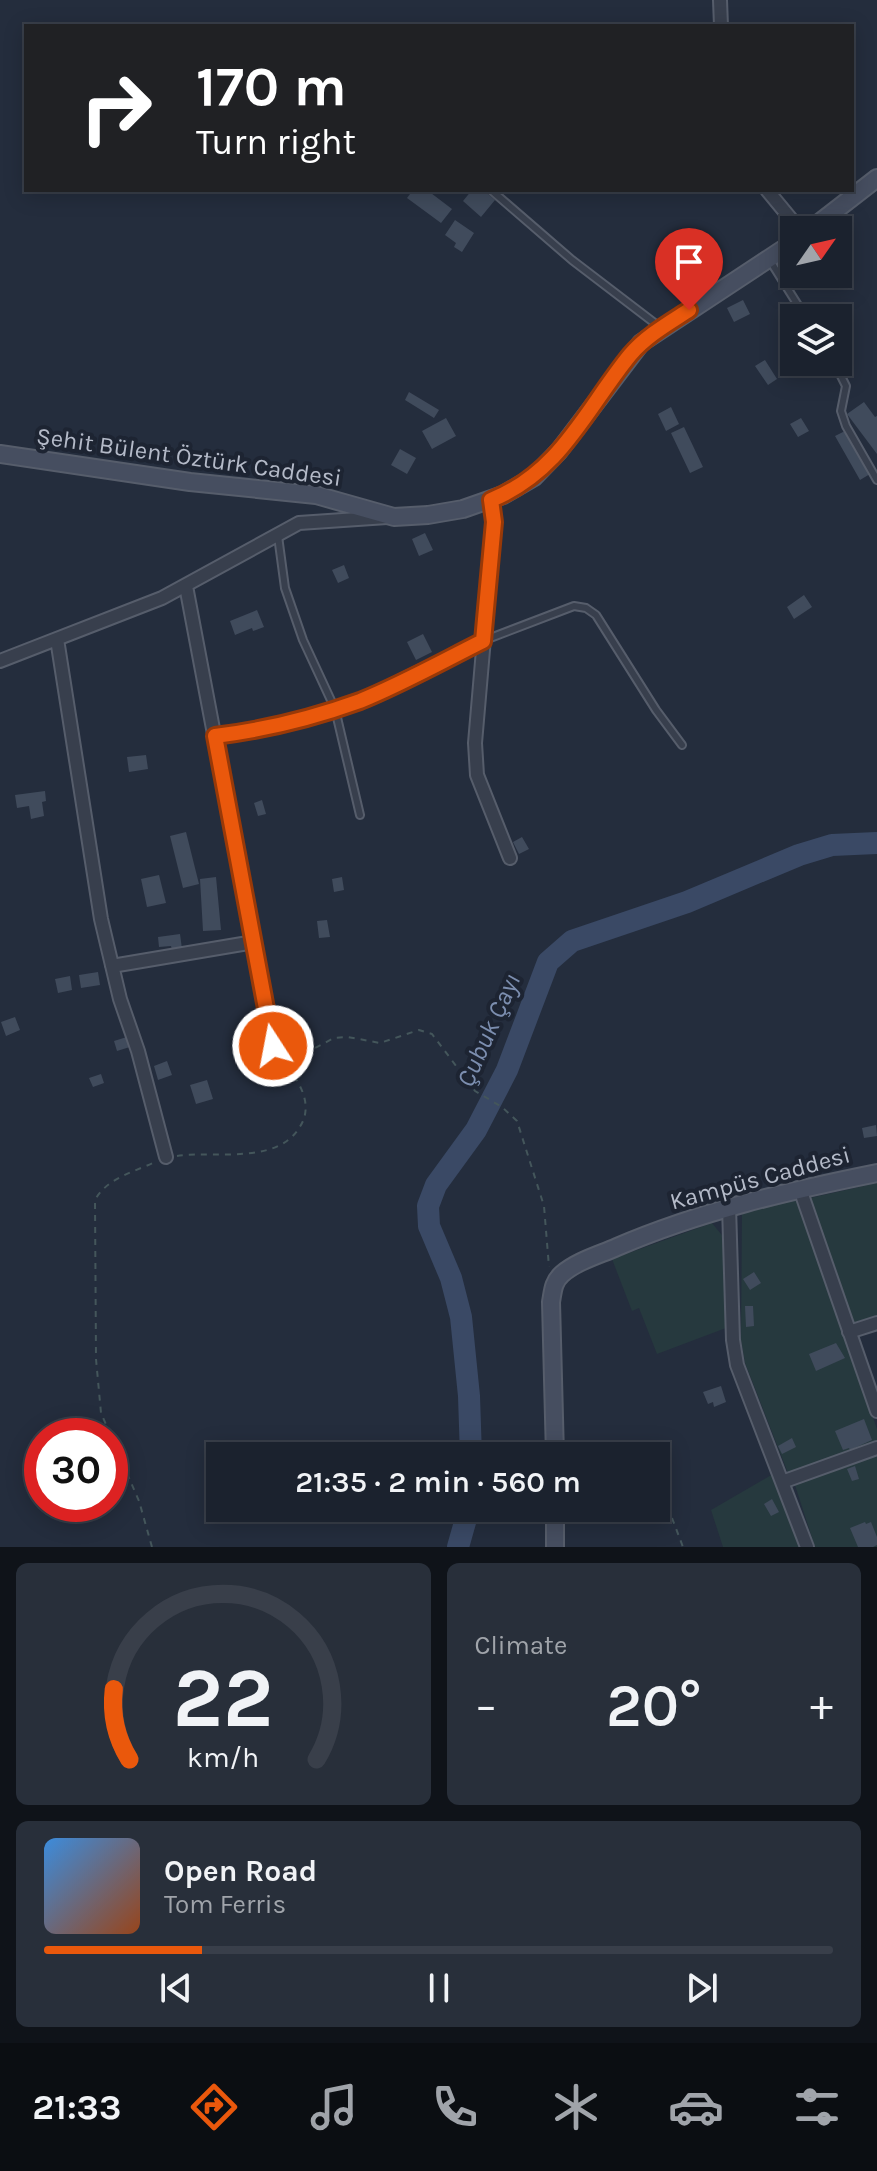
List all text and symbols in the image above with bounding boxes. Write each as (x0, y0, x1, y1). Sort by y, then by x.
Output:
text: 170 m (196, 54, 347, 119)
icon: right (64, 56, 168, 160)
text: Turn right (196, 121, 356, 163)
north arrow (780, 216, 852, 288)
map controls (780, 216, 852, 376)
pin (655, 228, 723, 310)
icon: arrive (667, 240, 711, 284)
button: layers (780, 304, 852, 376)
street label: Şehit Bülent Öztürk Caddesi (35, 422, 343, 492)
water label: Çubuk Çayı (450, 969, 527, 1092)
position arrow (231, 1004, 315, 1088)
street label: Kampüs Caddesi (667, 1140, 853, 1216)
speed limit sign: 30 (24, 1418, 128, 1522)
text: 21:35 · 2 min · 560 m (295, 1464, 581, 1500)
text: Climate (475, 1630, 567, 1661)
text: 22 (173, 1650, 274, 1747)
text: 20° (606, 1671, 702, 1741)
text: − (475, 1680, 498, 1731)
text: + (810, 1680, 833, 1731)
text: km/h (187, 1741, 259, 1774)
text: Open Road (164, 1853, 317, 1889)
text: Tom Ferris (164, 1889, 286, 1920)
icon: previous (154, 1966, 198, 2010)
icon: pause (417, 1966, 461, 2010)
icon: next (680, 1966, 724, 2010)
icon: directions (186, 2079, 242, 2135)
icon: music (306, 2079, 362, 2135)
icon: phone (427, 2079, 483, 2135)
icon: climate (548, 2079, 604, 2135)
icon: car (668, 2079, 724, 2135)
icon: filters (789, 2079, 845, 2135)
text: 21:33 (32, 2086, 121, 2128)

